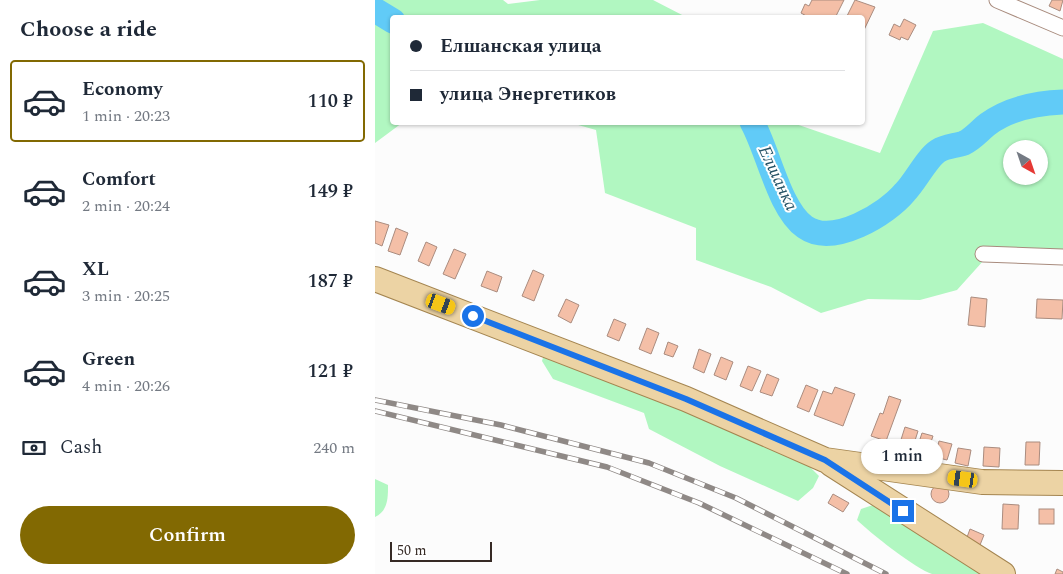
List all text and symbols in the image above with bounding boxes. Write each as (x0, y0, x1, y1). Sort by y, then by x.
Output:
text: Choose a ride (20, 13, 157, 46)
text: Елшанская улица (440, 32, 602, 61)
text: Economy (82, 75, 163, 104)
icon: car (22, 79, 67, 124)
text: улица Энергетиков (440, 80, 616, 109)
text: 110 ₽ (308, 87, 353, 116)
text: 1 min · 20:23 (82, 104, 170, 128)
north arrow (1003, 140, 1047, 185)
map controls (1003, 140, 1048, 185)
water label: Елшанка (751, 141, 805, 215)
text: Comfort (82, 165, 156, 194)
icon: car (22, 169, 67, 214)
text: 149 ₽ (308, 177, 353, 206)
text: 2 min · 20:24 (82, 194, 170, 218)
text: XL (82, 255, 109, 284)
icon: car (22, 259, 67, 304)
text: 187 ₽ (308, 267, 353, 296)
text: 3 min · 20:25 (82, 284, 170, 308)
car (424, 292, 457, 316)
route start (462, 305, 484, 327)
text: Green (82, 345, 135, 374)
icon: car (22, 349, 67, 394)
text: 121 ₽ (308, 357, 353, 386)
text: 4 min · 20:26 (82, 374, 170, 398)
text: Cash (60, 433, 102, 462)
icon: cash (20, 434, 48, 462)
text: 240 m (313, 436, 355, 460)
callout: 1 min (862, 438, 944, 474)
text: 1 min (881, 444, 923, 468)
car (947, 469, 978, 489)
route end (892, 500, 914, 522)
button: Confirm (20, 506, 355, 564)
scale bar (390, 539, 493, 562)
text: 50 m (397, 540, 427, 561)

